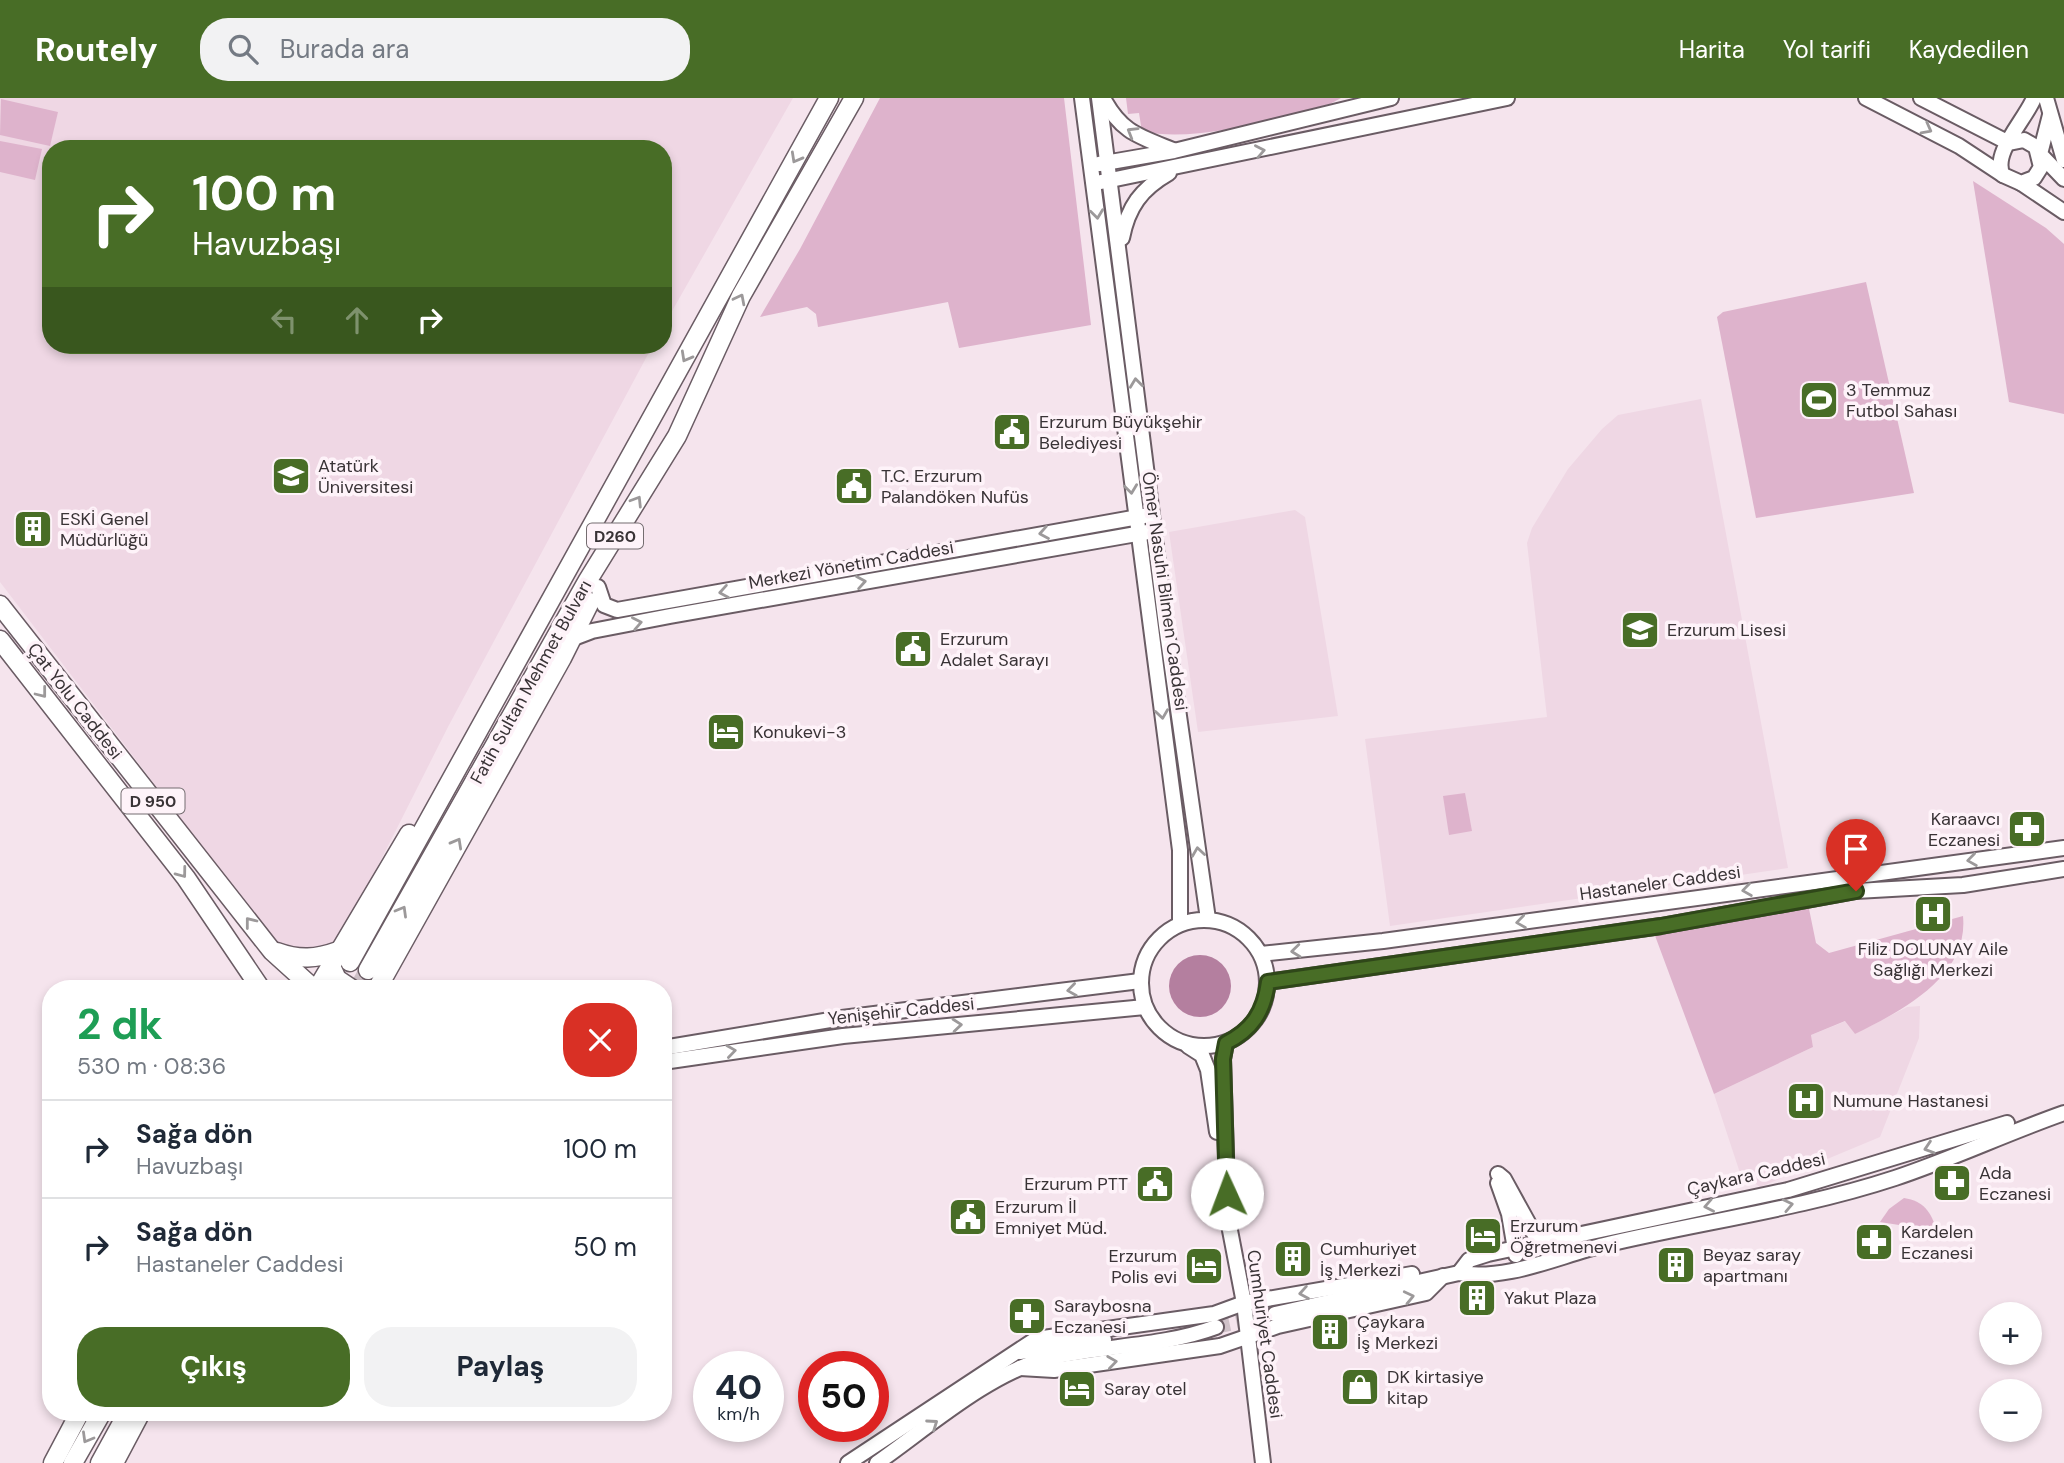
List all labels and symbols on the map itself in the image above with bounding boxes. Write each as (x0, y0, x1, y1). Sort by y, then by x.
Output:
one-way arrow (1920, 120, 1932, 134)
one-way arrow (1127, 127, 1140, 140)
one-way arrow (1254, 144, 1266, 159)
one-way arrow (791, 150, 804, 163)
one-way arrow (1089, 208, 1104, 220)
one-way arrow (732, 294, 746, 306)
one-way arrow (681, 350, 694, 362)
one-way arrow (1129, 378, 1144, 389)
place label: 3 Temmuz Futbol Sahası (1846, 378, 1957, 423)
sports icon: 3 Temmuz Futbol Sahası (1798, 379, 1840, 421)
place label: Erzurum Büyükşehir Belediyesi (1039, 410, 1203, 455)
public building icon: Erzurum Büyükşehir Belediyesi (991, 411, 1033, 453)
place label: Atatürk Üniversitesi (318, 454, 413, 499)
school or university icon: Atatürk Üniversitesi (270, 455, 312, 497)
place label: T.C. Erzurum Palandöken Nufüs (881, 464, 1029, 509)
public building icon: T.C. Erzurum Palandöken Nufüs (833, 465, 875, 507)
street label: Ömer Nasuhi Bilmen Caddesi (1136, 470, 1194, 712)
one-way arrow (1124, 483, 1139, 494)
one-way arrow (628, 495, 641, 508)
place label: ESKİ Genel Müdürlüğü (60, 507, 149, 552)
building icon: ESKİ Genel Müdürlüğü (12, 508, 54, 550)
road number: D260 (587, 524, 643, 548)
one-way arrow (1038, 525, 1050, 540)
street label: Merkezi Yönetim Caddesi (747, 535, 955, 595)
street label: Fatih Sultan Mehmet Bulvarı (465, 576, 597, 788)
one-way arrow (855, 576, 867, 591)
one-way arrow (718, 584, 729, 599)
school or university icon: Erzurum Lisesi (1619, 609, 1661, 651)
one-way arrow (631, 616, 643, 631)
place label: Erzurum Lisesi (1667, 618, 1786, 642)
place label: Erzurum Adalet Sarayı (940, 627, 1049, 672)
public building icon: Erzurum Adalet Sarayı (892, 628, 934, 670)
street label: Çat Yolu Caddesi (22, 638, 128, 764)
one-way arrow (34, 686, 47, 698)
one-way arrow (1155, 708, 1170, 720)
hotel icon: Konukevi-3 (705, 711, 747, 753)
place label: Konukevi-3 (753, 720, 846, 744)
road number: D 950 (122, 788, 184, 814)
place label: Karaavcı Eczanesi (1928, 807, 2000, 852)
pharmacy icon: Karaavcı Eczanesi (2006, 808, 2048, 850)
pin (1826, 819, 1886, 891)
one-way arrow (449, 837, 462, 850)
one-way arrow (1191, 846, 1206, 858)
one-way arrow (1966, 852, 1978, 867)
street label: Hastaneler Caddesi (1578, 860, 1742, 906)
one-way arrow (174, 865, 186, 877)
one-way arrow (1741, 883, 1752, 898)
hospital icon: Filiz DOLUNAY Aile Sağlığı Merkezi (1912, 893, 1954, 935)
one-way arrow (394, 905, 407, 918)
one-way arrow (1515, 914, 1527, 929)
one-way arrow (246, 918, 258, 931)
place label: Filiz DOLUNAY Aile Sağlığı Merkezi (1858, 937, 2008, 982)
one-way arrow (1290, 943, 1301, 958)
one-way arrow (1067, 982, 1078, 997)
street label: Yenişehir Caddesi (827, 991, 975, 1031)
one-way arrow (951, 1018, 962, 1033)
one-way arrow (725, 1044, 736, 1059)
hospital icon: Numune Hastanesi (1785, 1080, 1827, 1122)
place label: Numune Hastanesi (1833, 1089, 1989, 1113)
one-way arrow (1923, 1140, 1935, 1155)
street label: Çaykara Caddesi (1685, 1146, 1827, 1202)
position arrow (1190, 1157, 1264, 1231)
place label: Ada Eczanesi (1979, 1161, 2051, 1206)
pharmacy icon: Ada Eczanesi (1931, 1162, 1973, 1204)
public building icon: Erzurum PTT (1134, 1163, 1176, 1205)
place label: Erzurum PTT (1024, 1172, 1128, 1196)
place label: Erzurum İl Emniyet Müd. (995, 1195, 1107, 1240)
public building icon: Erzurum İl Emniyet Müd. (947, 1196, 989, 1238)
one-way arrow (1703, 1198, 1715, 1213)
one-way arrow (1782, 1199, 1794, 1214)
place label: Erzurum Öğretmenevi (1510, 1214, 1617, 1259)
hotel icon: Erzurum Öğretmenevi (1462, 1215, 1504, 1257)
place label: Kardelen Eczanesi (1901, 1220, 1973, 1265)
pharmacy icon: Kardelen Eczanesi (1853, 1221, 1895, 1263)
place label: Cumhuriyet İş Merkezi (1320, 1237, 1417, 1282)
building icon: Cumhuriyet İş Merkezi (1272, 1238, 1314, 1280)
place label: Beyaz saray apartmanı (1703, 1243, 1801, 1288)
place label: Erzurum Polis evi (1109, 1244, 1177, 1289)
building icon: Beyaz saray apartmanı (1655, 1244, 1697, 1286)
hotel icon: Erzurum Polis evi (1183, 1245, 1225, 1287)
street label: Cumhuriyet Caddesi (1241, 1248, 1289, 1420)
building icon: Yakut Plaza (1456, 1277, 1498, 1319)
one-way arrow (1298, 1285, 1310, 1300)
place label: Yakut Plaza (1504, 1286, 1596, 1310)
one-way arrow (1403, 1291, 1415, 1305)
place label: Saraybosna Eczanesi (1054, 1294, 1152, 1339)
pharmacy icon: Saraybosna Eczanesi (1006, 1295, 1048, 1337)
place label: Çaykara İş Merkezi (1357, 1310, 1438, 1355)
building icon: Çaykara İş Merkezi (1309, 1311, 1351, 1353)
speed limit sign: 50 (798, 1351, 889, 1442)
one-way arrow (1106, 1355, 1118, 1370)
place label: DK kirtasiye kitap (1387, 1365, 1484, 1410)
shop icon: DK kirtasiye kitap (1339, 1366, 1381, 1408)
hotel icon: Saray otel (1056, 1368, 1098, 1410)
place label: Saray otel (1104, 1377, 1187, 1401)
one-way arrow (925, 1420, 938, 1432)
one-way arrow (82, 1430, 95, 1443)

